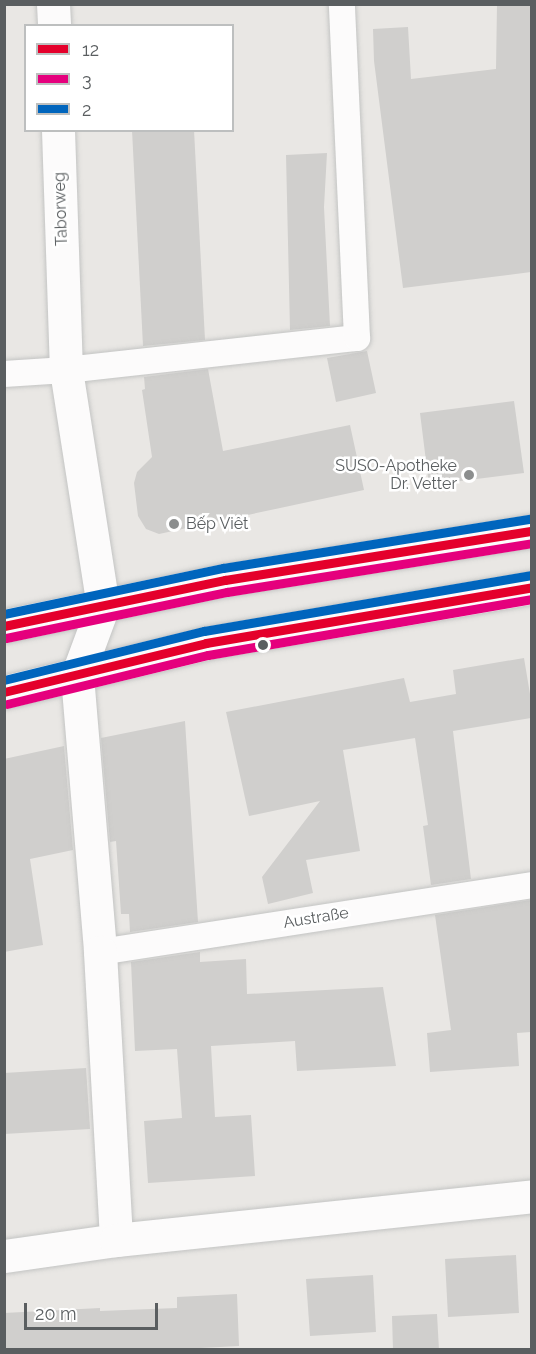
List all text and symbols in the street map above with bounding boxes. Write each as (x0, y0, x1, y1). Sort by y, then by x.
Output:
legend (24, 24, 234, 132)
text: 12 (82, 39, 99, 60)
text: 3 (82, 69, 92, 90)
text: 2 (82, 99, 91, 120)
street label: Taborweg (50, 172, 72, 246)
place label: SUSO-Apotheke Dr. Vetter (335, 456, 457, 494)
marker: SUSO-Apotheke Dr. Vetter (462, 468, 476, 482)
place label: Bếp Viêt (186, 514, 249, 534)
marker: Bếp Viêt (167, 517, 181, 531)
unlabelled marker (257, 639, 269, 651)
street label: Austraße (282, 903, 350, 933)
scale bar (27, 1291, 160, 1329)
text: 20 m (35, 1303, 77, 1324)

